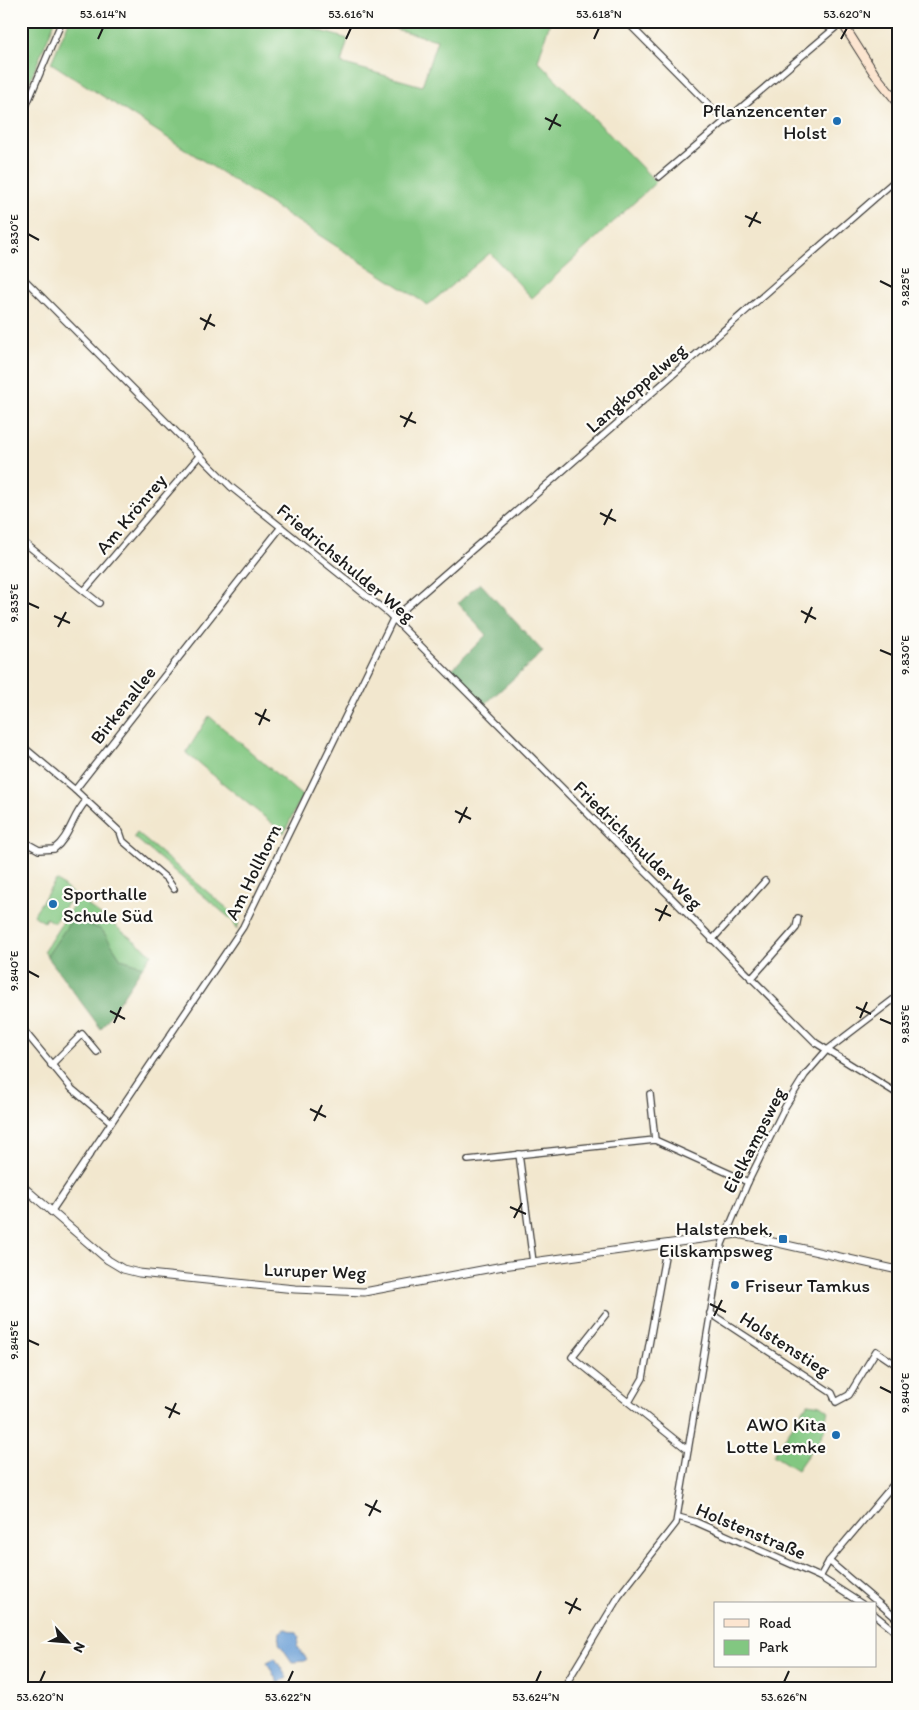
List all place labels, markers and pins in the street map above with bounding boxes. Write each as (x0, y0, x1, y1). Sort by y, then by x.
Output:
place label: Pflanzencenter Holst (702, 99, 827, 144)
marker: Pflanzencenter Holst (831, 115, 843, 127)
place label: Sporthalle Schule Süd (63, 882, 154, 927)
marker: Sporthalle Schule Süd (47, 898, 59, 910)
place label: Halstenbek, Eilskampsweg (659, 1217, 773, 1262)
marker: Halstenbek, Eilskampsweg (777, 1233, 789, 1245)
place label: Friseur Tamkus (745, 1274, 870, 1297)
marker: Friseur Tamkus (729, 1279, 741, 1291)
place label: AWO Kita Lotte Lemke (726, 1413, 826, 1458)
marker: AWO Kita Lotte Lemke (830, 1429, 842, 1441)

